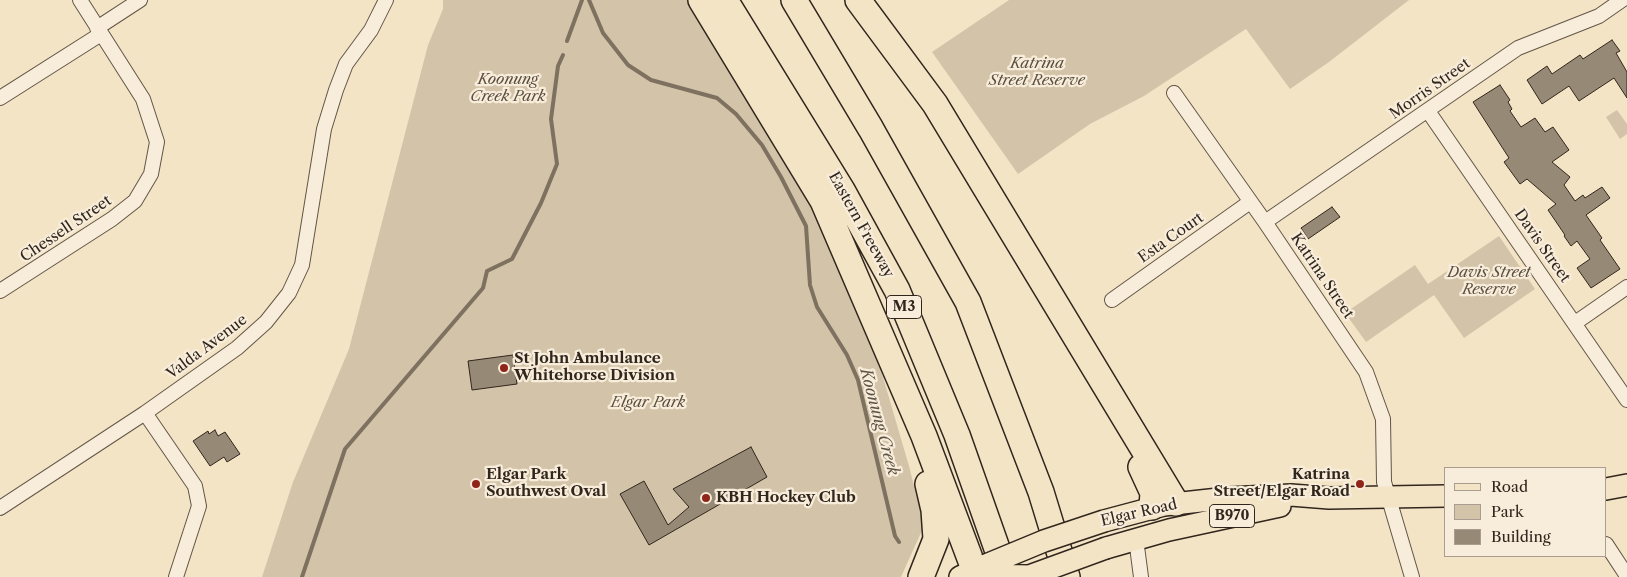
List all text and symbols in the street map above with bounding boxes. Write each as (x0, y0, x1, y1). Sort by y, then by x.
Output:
park label: Katrina Street Reserve (989, 55, 1085, 90)
street label: Morris Street (1386, 55, 1474, 123)
park label: Koonung Creek Park (470, 71, 546, 106)
street label: Eastern Freeway (824, 169, 898, 281)
street label: Chessell Street (17, 192, 115, 266)
street label: Davis Street (1510, 206, 1574, 286)
street label: Esta Court (1135, 209, 1207, 267)
street label: Katrina Street (1287, 230, 1357, 322)
park label: Davis Street Reserve (1447, 264, 1531, 299)
road number: M3 (886, 296, 922, 318)
street label: Valda Avenue (163, 311, 251, 383)
place label: St John Ambulance Whitehorse Division (514, 350, 675, 385)
marker: St John Ambulance Whitehorse Division (498, 362, 510, 374)
water label: Koonung Creek (855, 366, 903, 478)
park label: Elgar Park (611, 394, 685, 412)
place label: Elgar Park Southwest Oval (486, 466, 606, 501)
place label: Katrina Street/Elgar Road (1213, 466, 1350, 501)
legend (1444, 467, 1607, 557)
text: Road (1491, 477, 1528, 496)
marker: Elgar Park Southwest Oval (470, 478, 482, 490)
marker: Katrina Street/Elgar Road (1354, 478, 1366, 490)
place label: KBH Hockey Club (716, 489, 856, 507)
marker: KBH Hockey Club (700, 492, 712, 504)
street label: Elgar Road (1099, 495, 1179, 531)
text: Park (1491, 502, 1524, 521)
road number: B970 (1210, 504, 1254, 528)
text: Building (1491, 527, 1551, 546)

